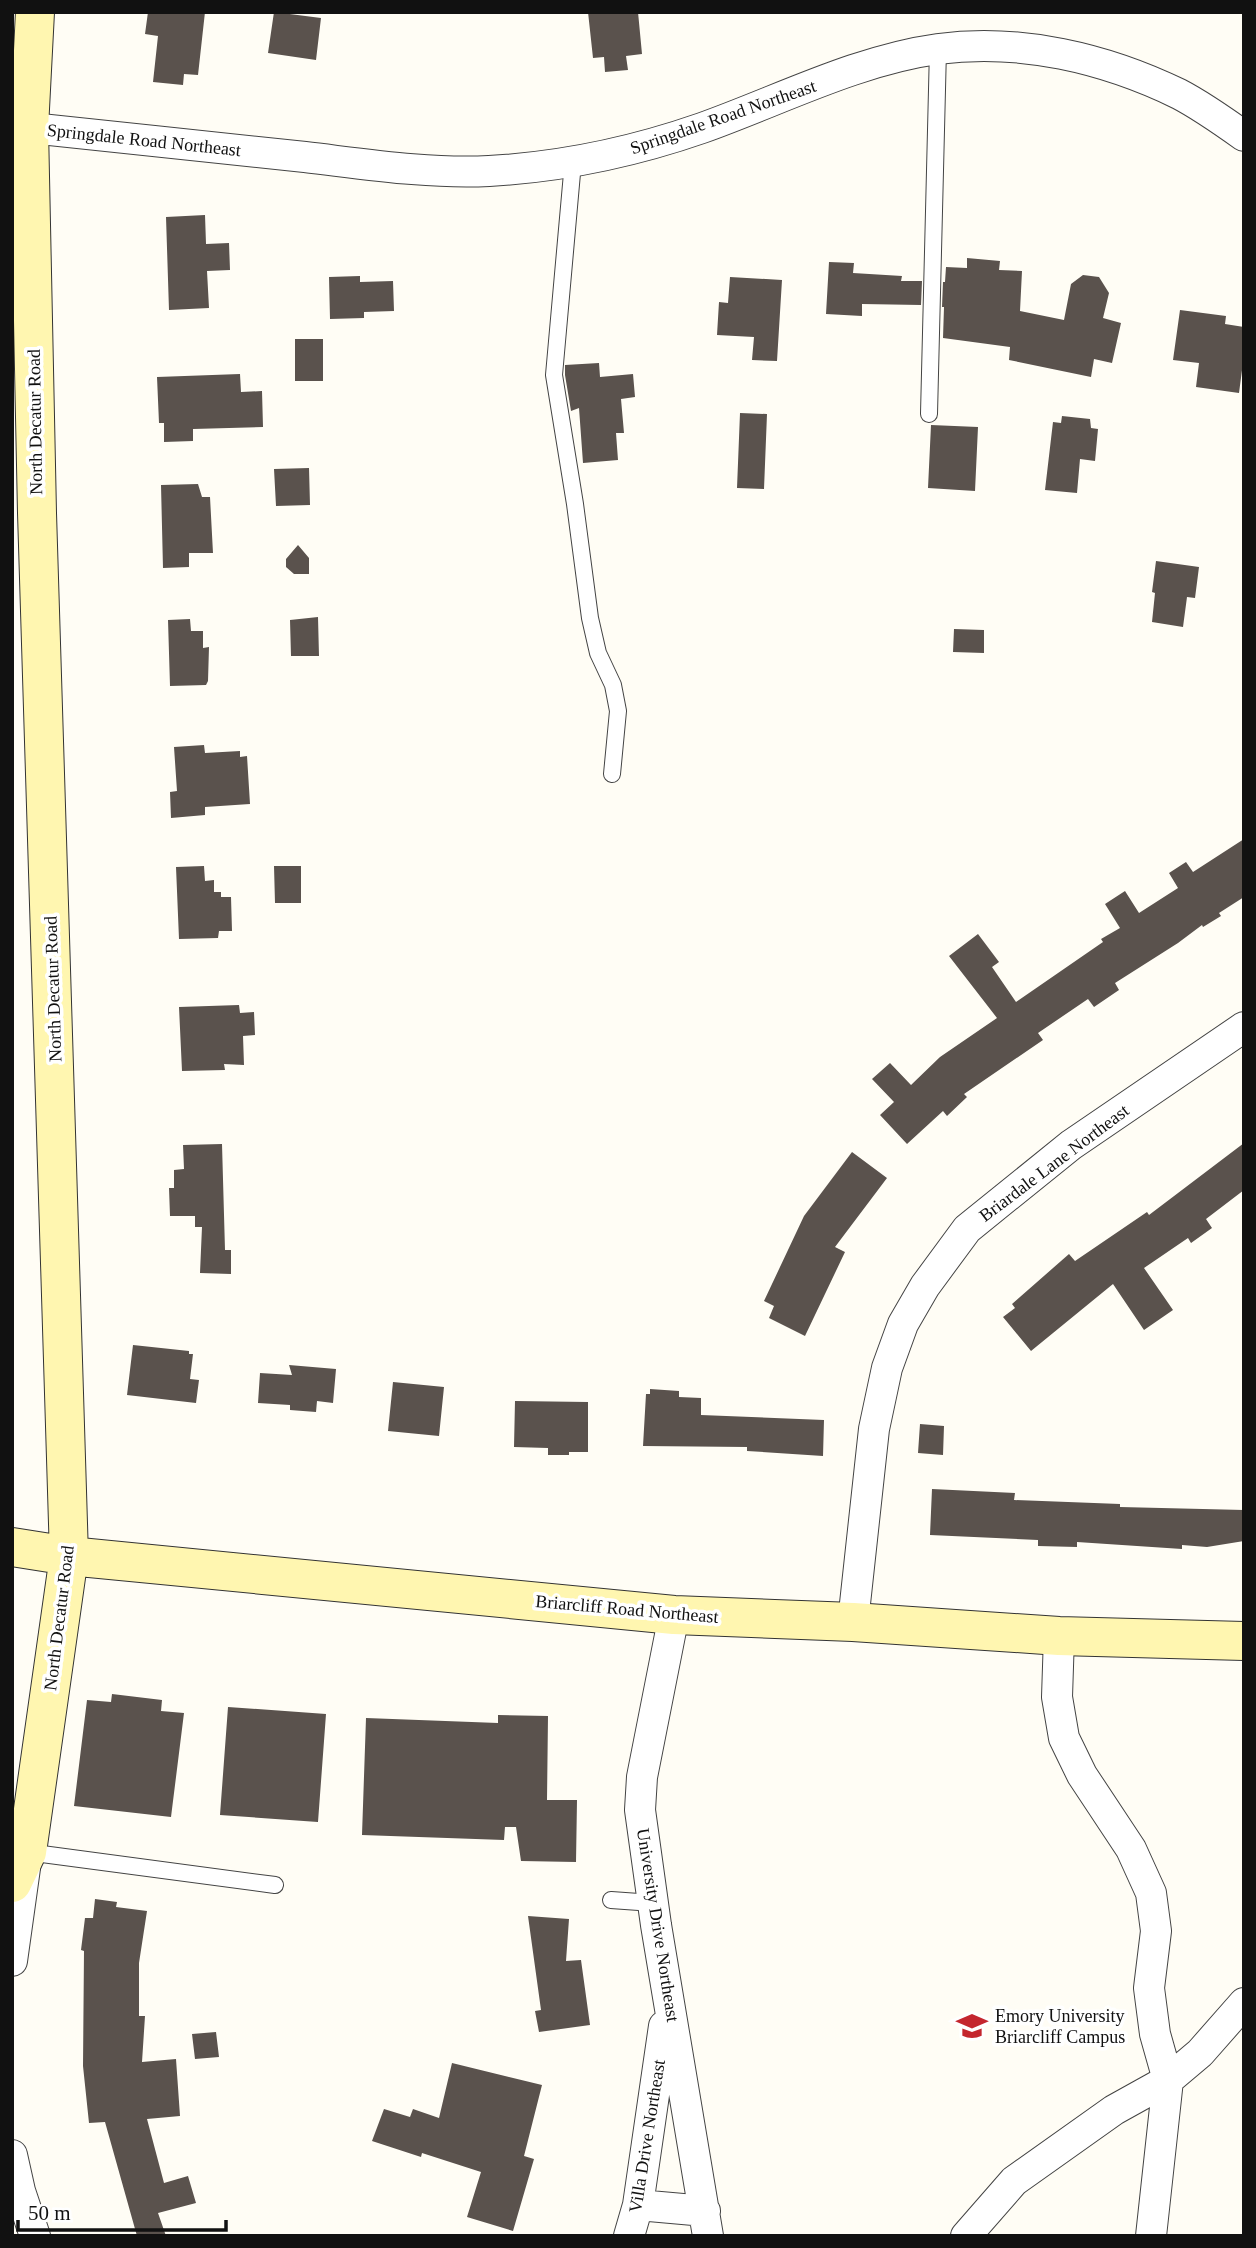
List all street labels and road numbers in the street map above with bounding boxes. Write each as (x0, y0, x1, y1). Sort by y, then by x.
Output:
street label: Springdale Road Northeast (628, 76, 818, 158)
street label: Springdale Road Northeast (46, 120, 242, 160)
street label: North Decatur Road (24, 349, 46, 495)
street label: North Decatur Road (40, 916, 66, 1062)
street label: Briardale Lane Northeast (975, 1100, 1133, 1226)
street label: North Decatur Road (40, 1544, 78, 1692)
street label: Briarcliff Road Northeast (535, 1591, 719, 1627)
street label: University Drive Northeast (633, 1827, 683, 2023)
street label: Villa Drive Northeast (625, 2058, 669, 2214)

